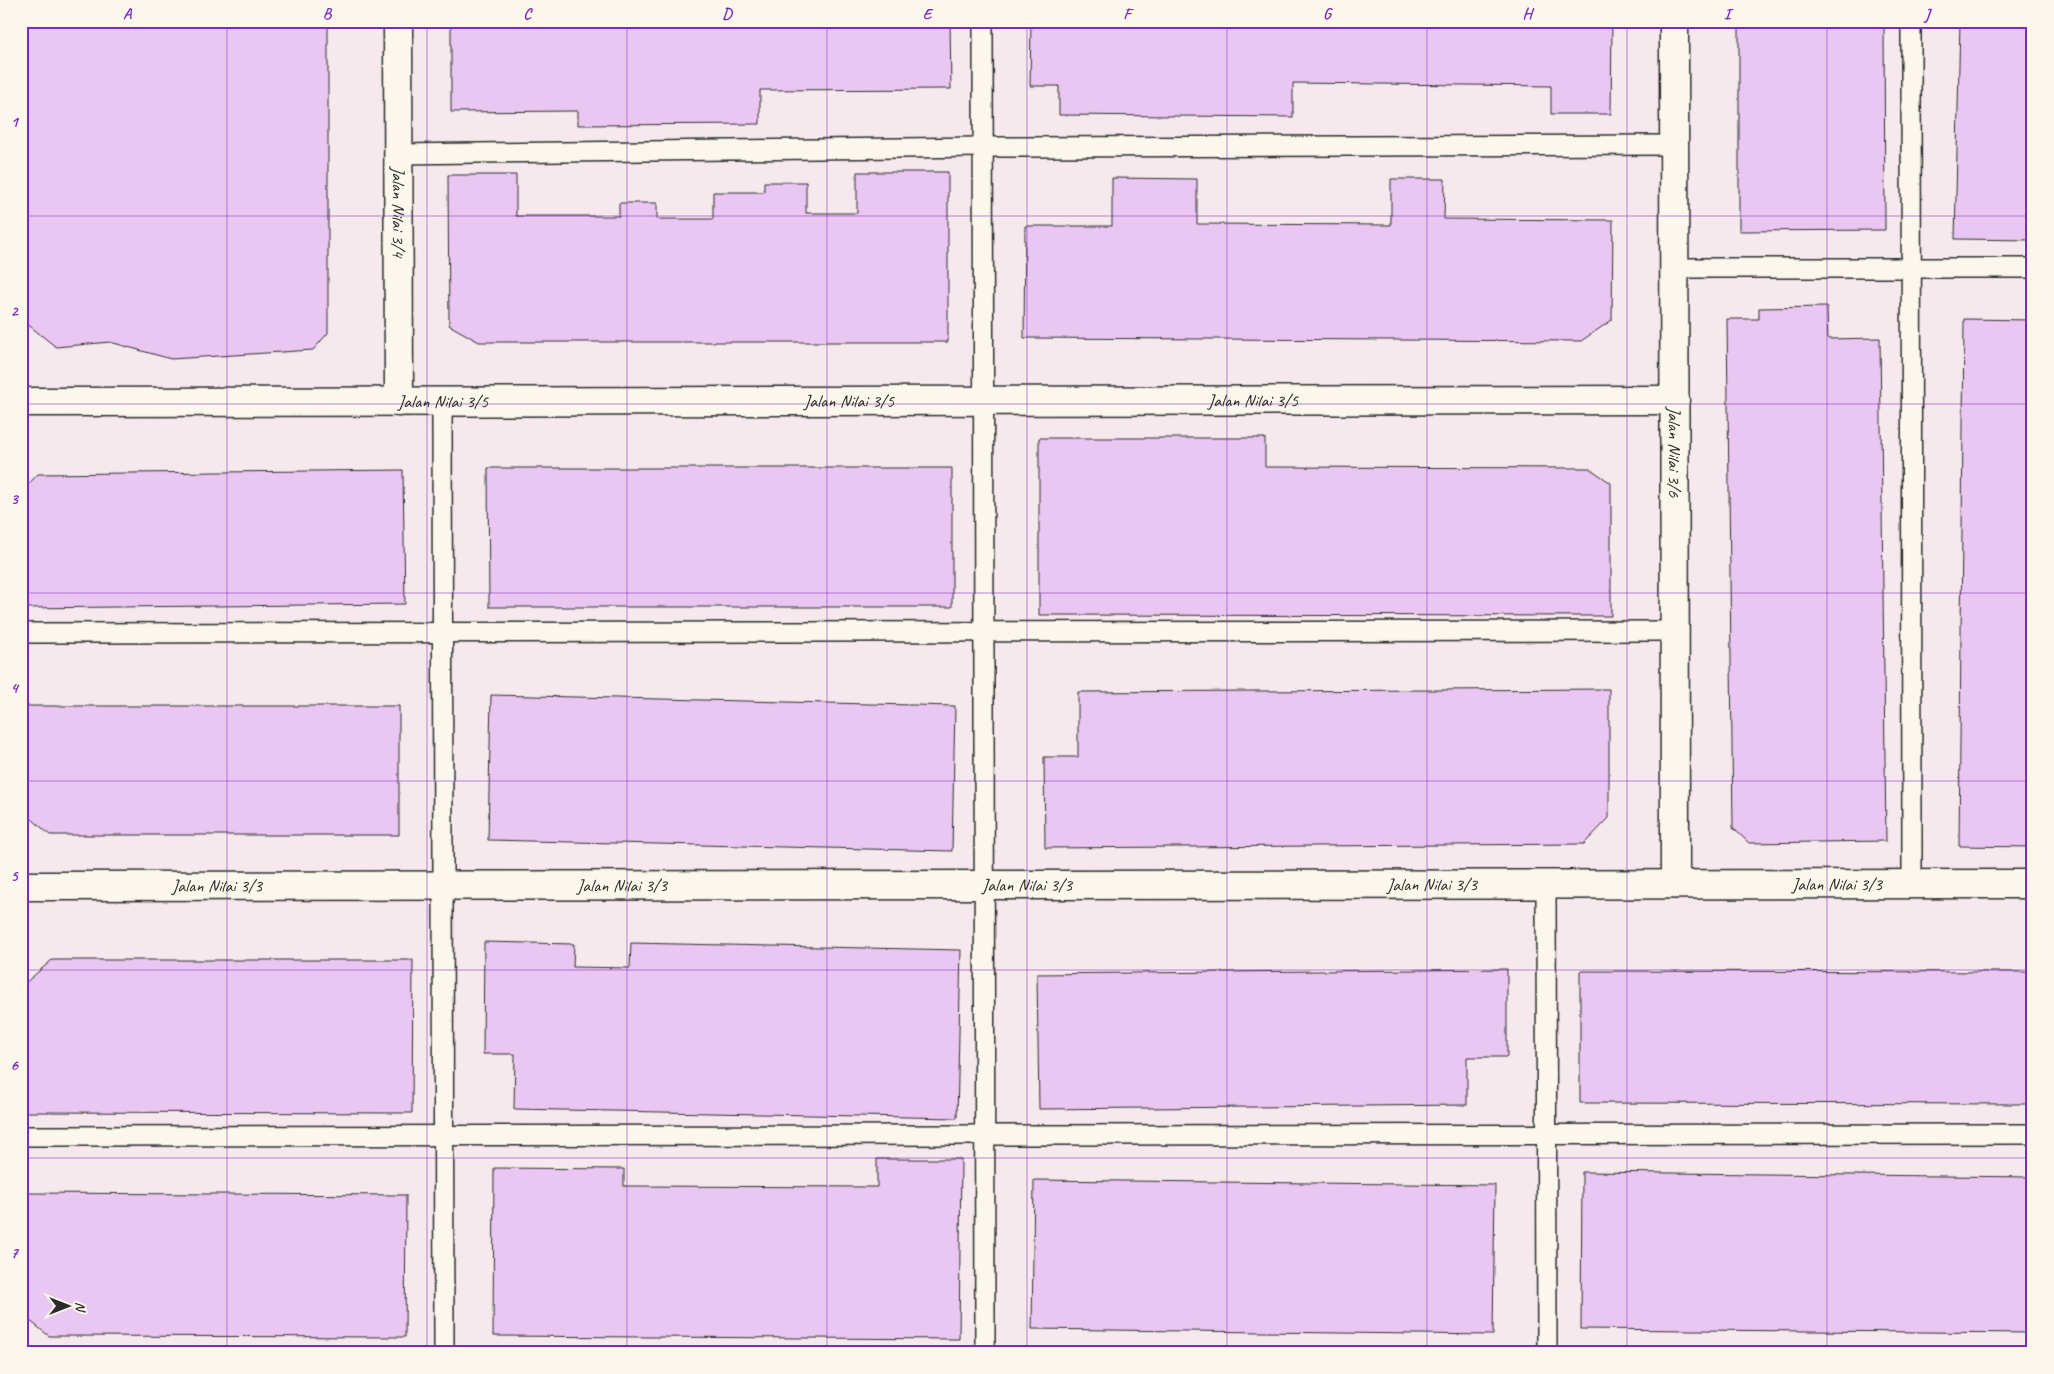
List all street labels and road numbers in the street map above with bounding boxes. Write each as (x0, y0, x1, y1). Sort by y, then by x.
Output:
street label: Jalan Nilai 3/4 (387, 166, 410, 259)
street label: Jalan Nilai 3/5 (1207, 389, 1299, 412)
street label: Jalan Nilai 3/5 (397, 390, 489, 413)
street label: Jalan Nilai 3/5 (803, 390, 895, 412)
street label: Jalan Nilai 3/6 (1663, 406, 1686, 498)
street label: Jalan Nilai 3/3 (1791, 873, 1884, 895)
street label: Jalan Nilai 3/3 (576, 874, 669, 896)
street label: Jalan Nilai 3/3 (981, 874, 1074, 896)
street label: Jalan Nilai 3/3 (1386, 874, 1479, 896)
street label: Jalan Nilai 3/3 (171, 875, 264, 897)

